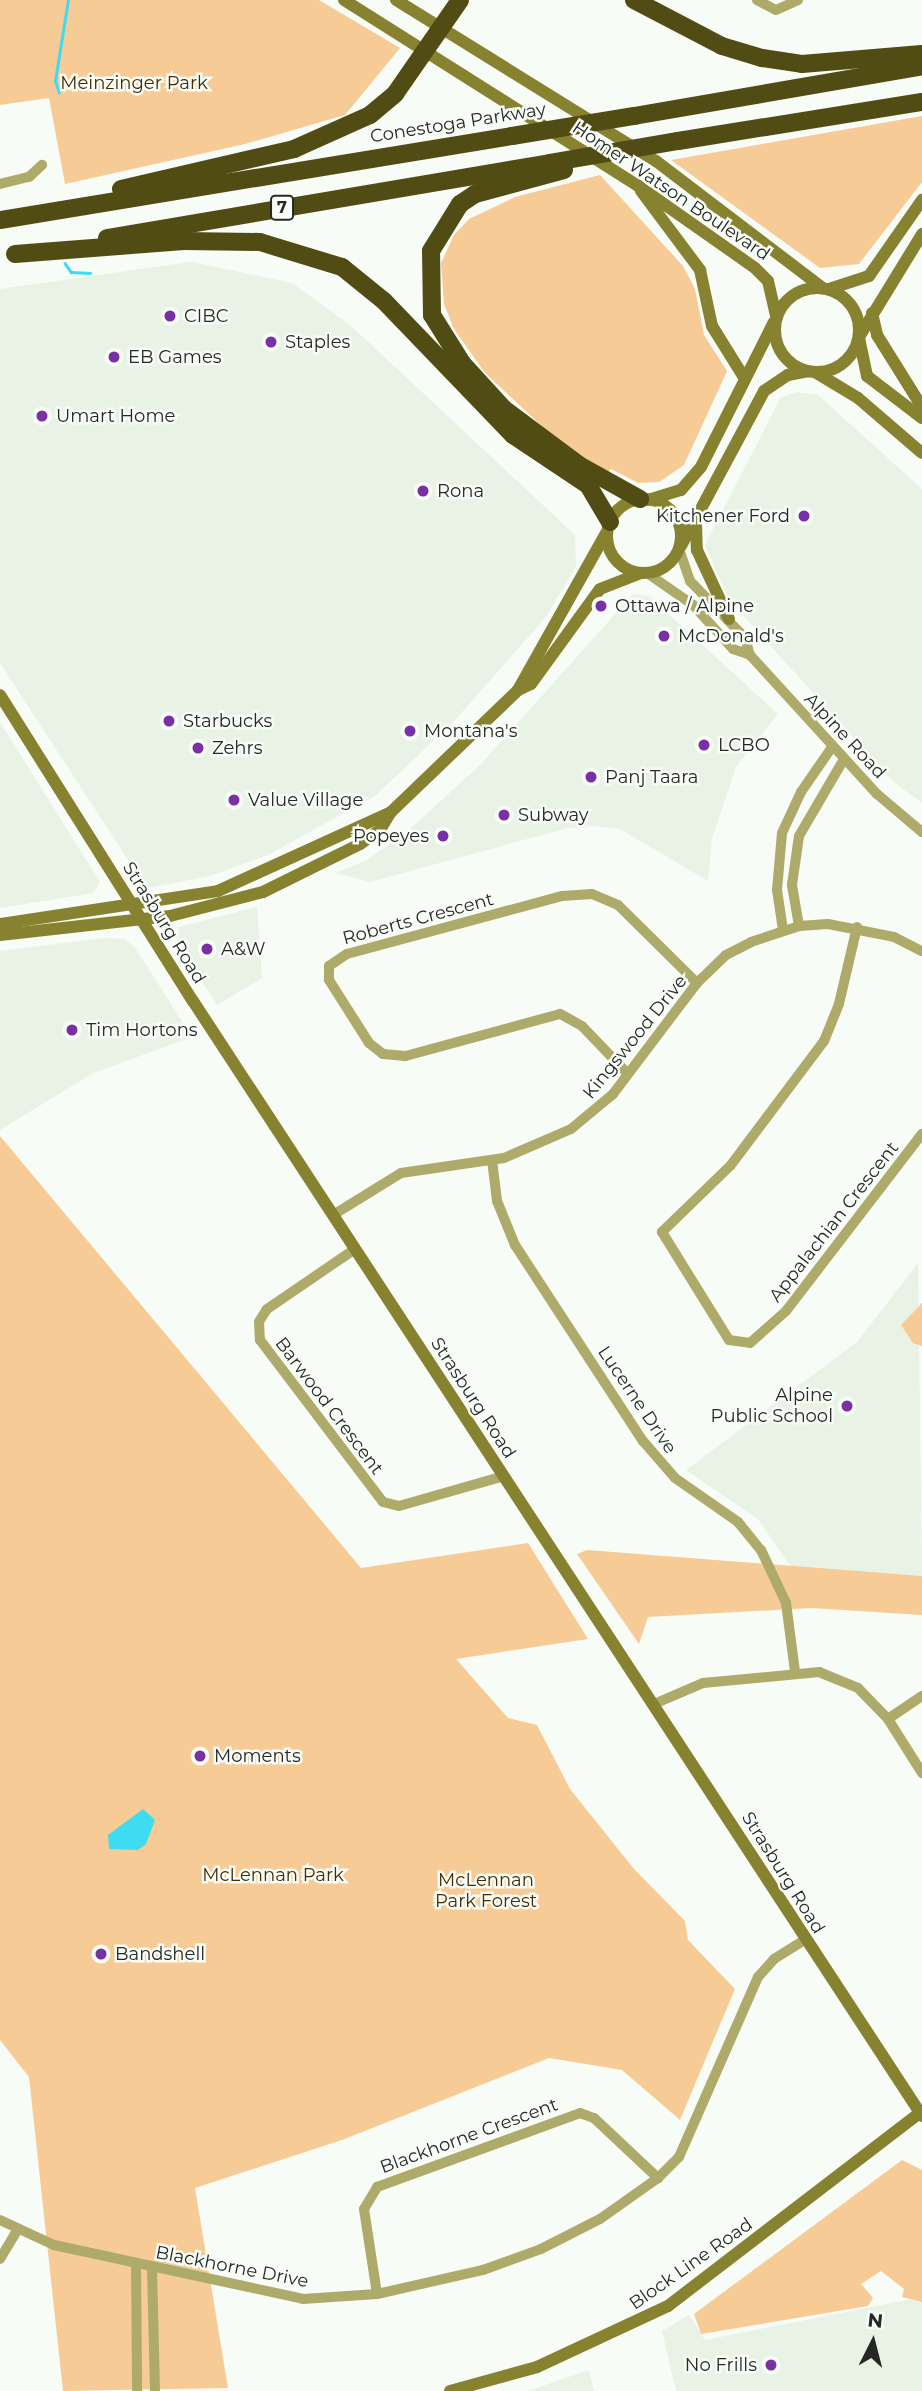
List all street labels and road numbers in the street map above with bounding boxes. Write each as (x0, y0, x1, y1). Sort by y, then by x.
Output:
street label: Conestoga Parkway (369, 98, 547, 148)
street label: Homer Watson Boulevard (568, 117, 774, 265)
road number: 7 (270, 196, 294, 220)
street label: Alpine Road (800, 689, 890, 783)
street label: Strasburg Road (118, 858, 210, 988)
street label: Roberts Crescent (340, 888, 496, 950)
street label: Kingswood Drive (578, 971, 692, 1103)
street label: Appalachian Crescent (765, 1138, 903, 1306)
street label: Barwood Crescent (270, 1333, 388, 1479)
street label: Strasburg Road (426, 1334, 520, 1462)
street label: Lucerne Drive (593, 1342, 681, 1458)
street label: Strasburg Road (737, 1808, 829, 1938)
street label: Blackhorne Crescent (377, 2094, 561, 2178)
street label: Block Line Road (625, 2213, 757, 2315)
street label: Blackhorne Drive (154, 2242, 310, 2292)

